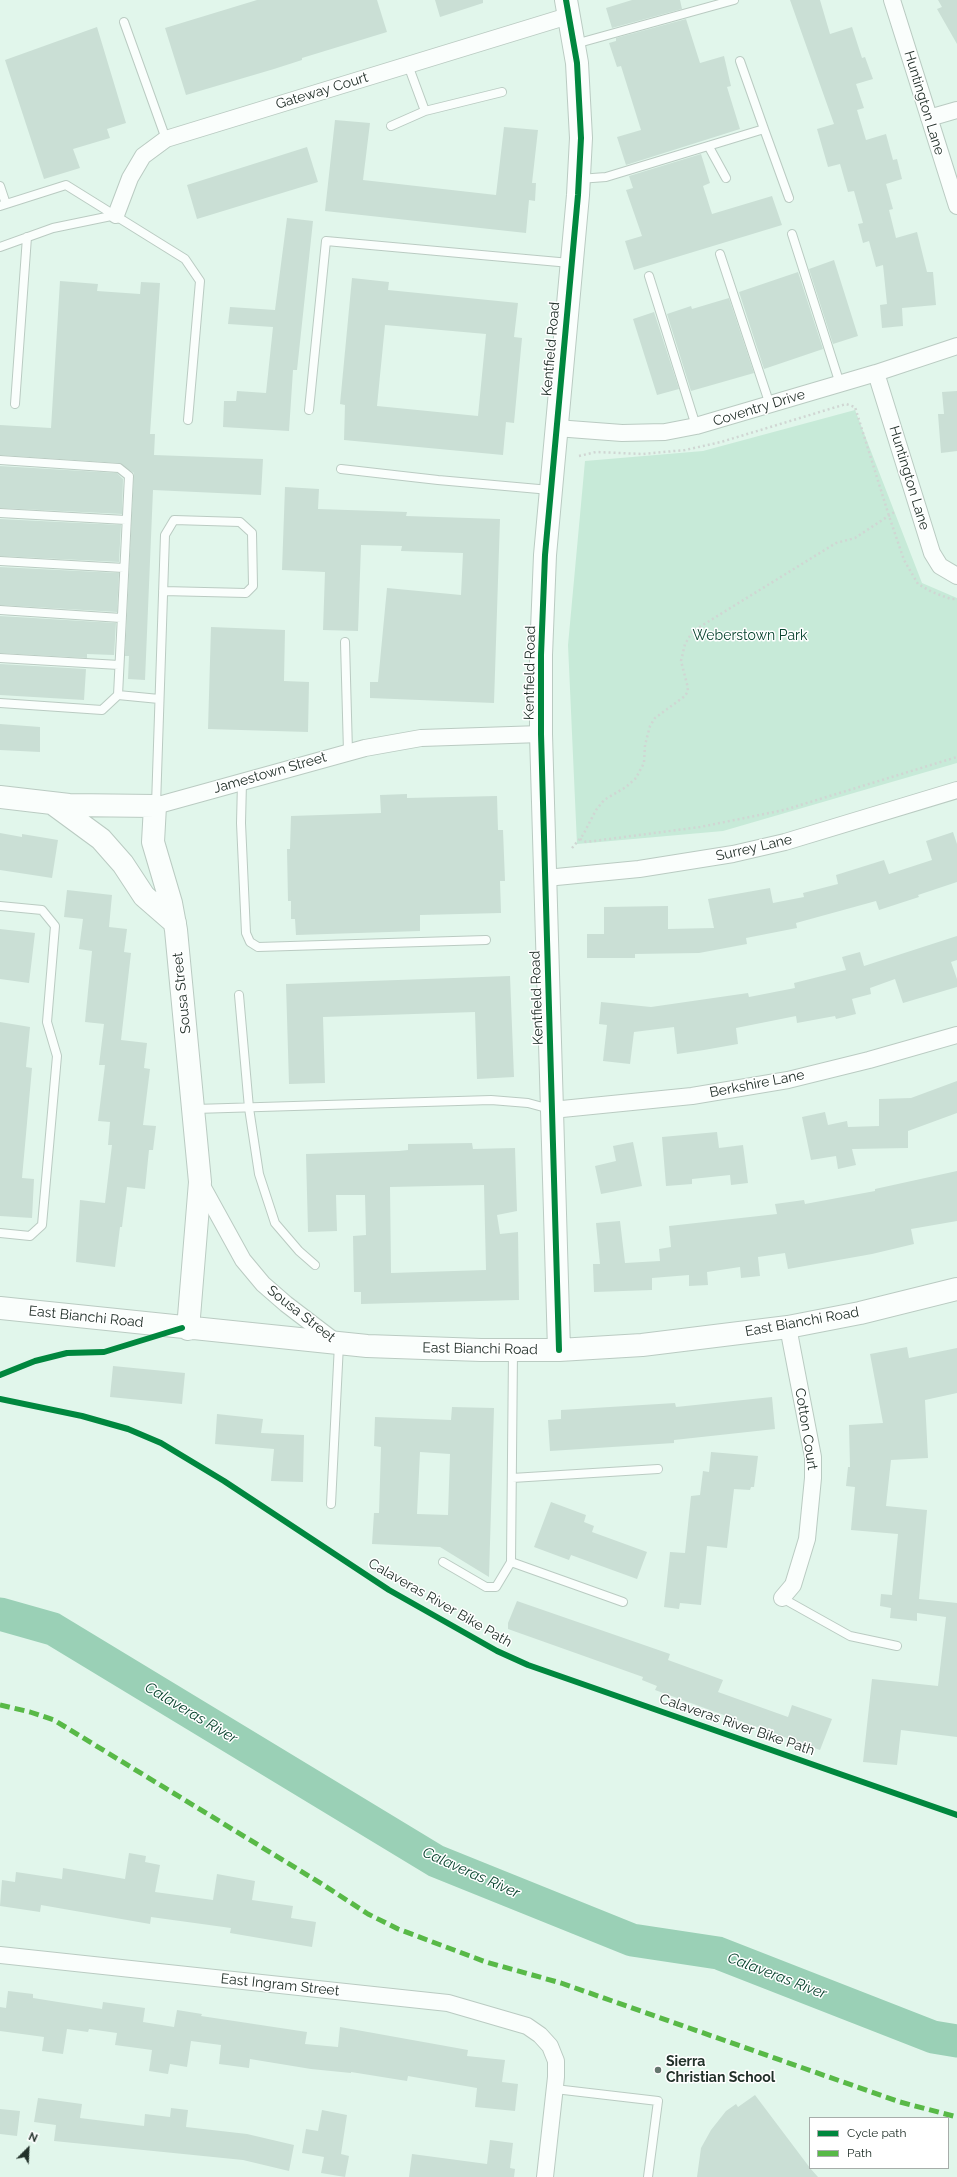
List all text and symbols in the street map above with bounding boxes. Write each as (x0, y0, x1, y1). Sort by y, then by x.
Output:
street label: Huntington Lane (900, 49, 948, 157)
street label: Gateway Court (274, 69, 370, 113)
street label: Kentfield Road (539, 301, 563, 397)
street label: Coventry Drive (711, 386, 807, 430)
street label: Huntington Lane (885, 424, 933, 532)
street label: Kentfield Road (521, 626, 539, 720)
park label: Weberstown Park (693, 628, 807, 644)
street label: Jamestown Street (212, 749, 328, 797)
street label: Surrey Lane (714, 831, 794, 865)
street label: Kentfield Road (527, 950, 547, 1046)
street label: Sousa Street (169, 951, 195, 1035)
street label: Berkshire Lane (708, 1067, 806, 1101)
street label: Sousa Street (264, 1282, 338, 1346)
street label: East Bianchi Road (28, 1303, 144, 1331)
street label: East Bianchi Road (744, 1304, 860, 1340)
street label: East Bianchi Road (422, 1340, 538, 1358)
street label: Cotton Court (791, 1387, 821, 1471)
street label: Calaveras River Bike Path (365, 1555, 515, 1651)
water label: Calaveras River (142, 1678, 240, 1748)
street label: Calaveras River Bike Path (657, 1691, 817, 1759)
water label: Calaveras River (420, 1844, 522, 1902)
water label: Calaveras River (725, 1949, 829, 2003)
street label: East Ingram Street (220, 1970, 340, 2000)
place label: Sierra Christian School (666, 2054, 775, 2086)
marker: Sierra Christian School (653, 2065, 663, 2075)
legend (809, 2117, 949, 2169)
text: Cycle path (847, 2126, 906, 2140)
north arrow (8, 2129, 48, 2169)
text: N (27, 2130, 40, 2145)
text: Path (847, 2146, 872, 2160)

